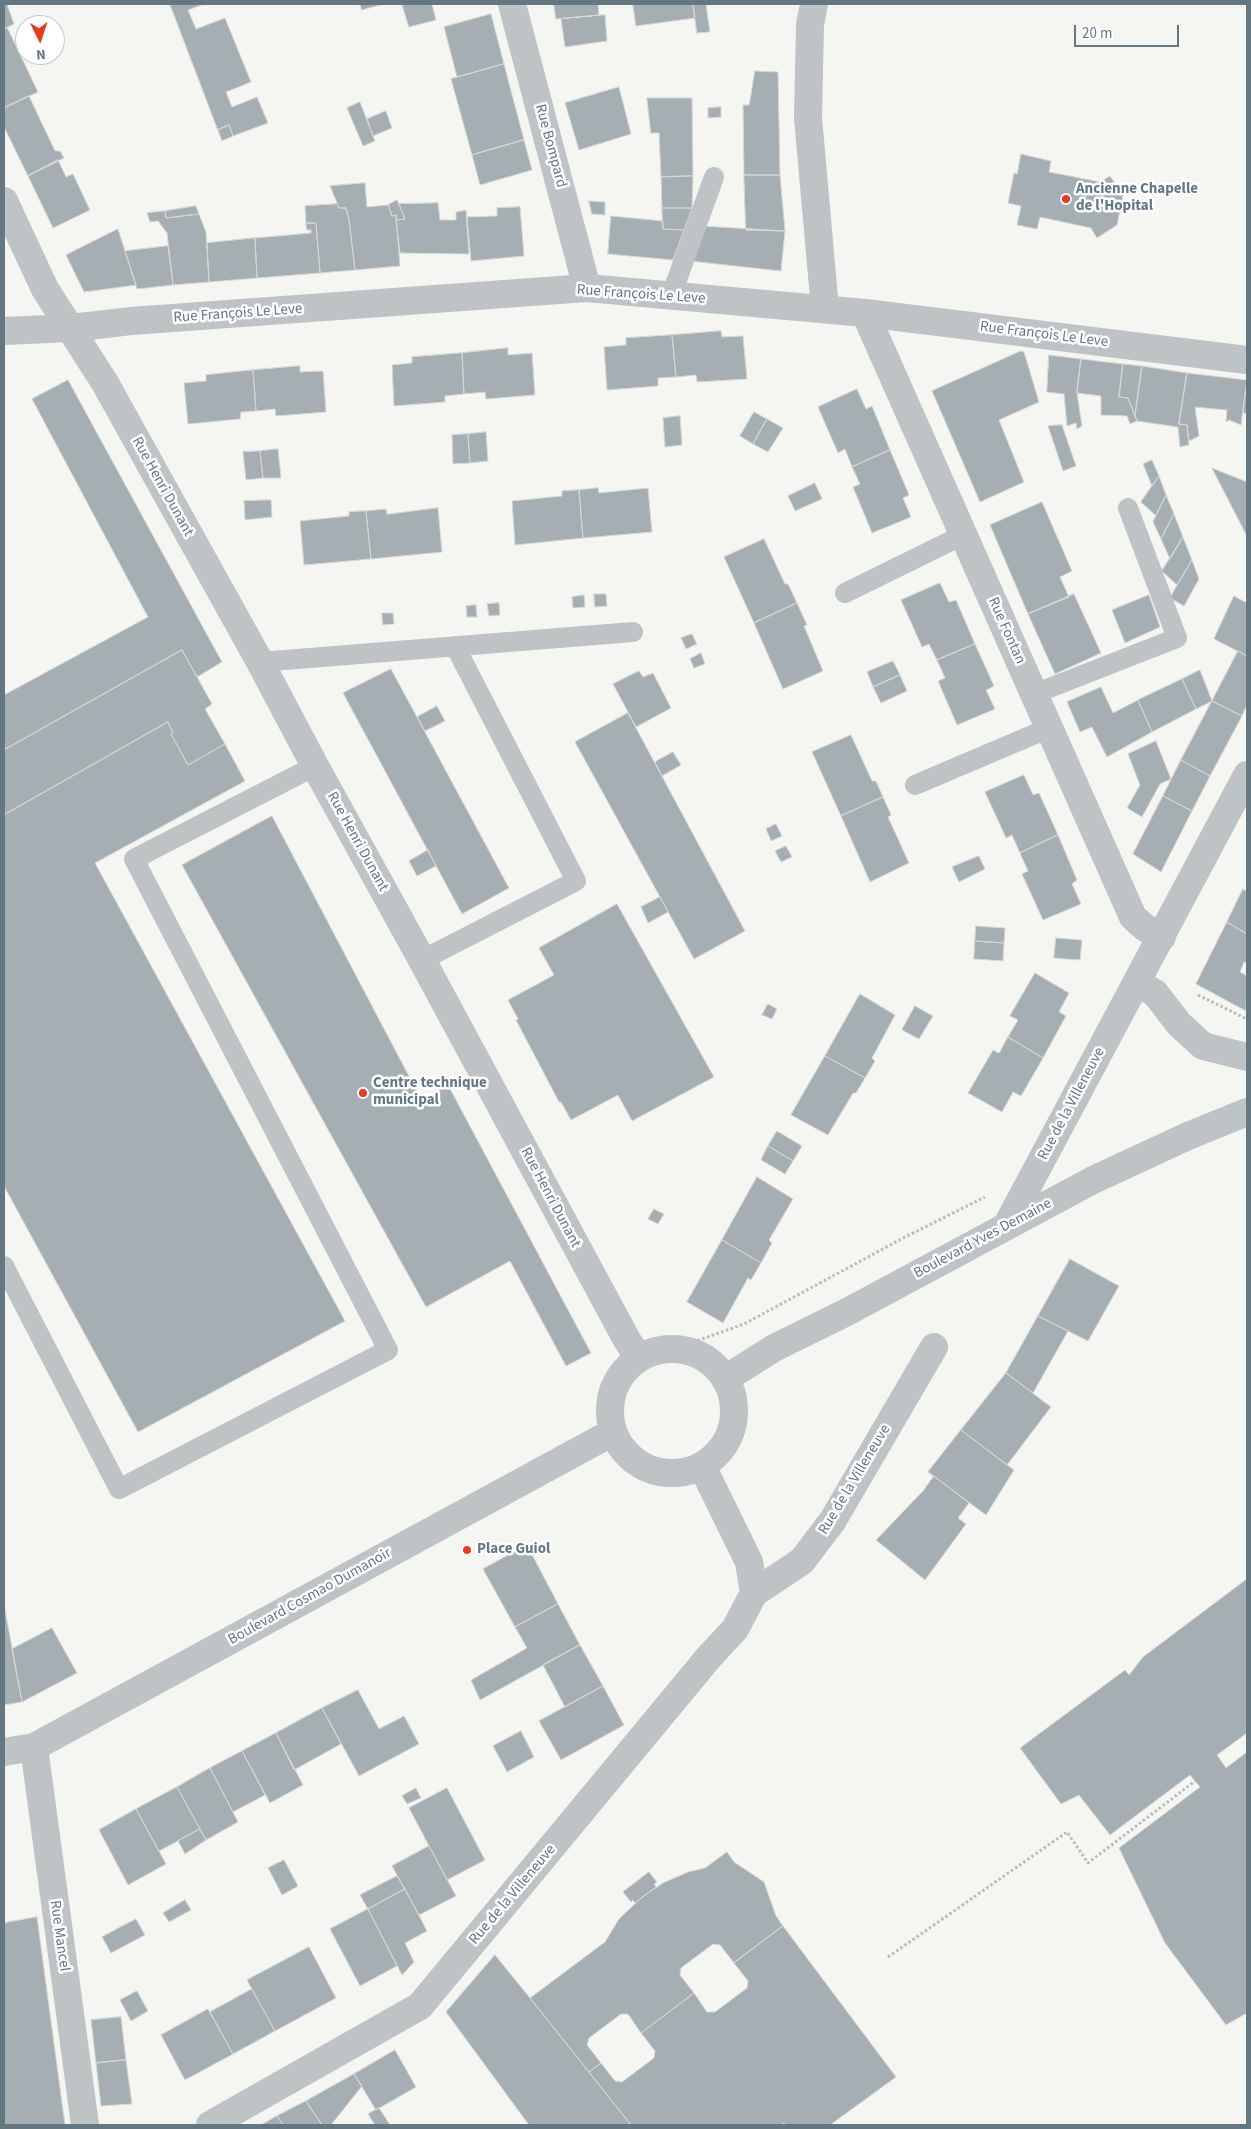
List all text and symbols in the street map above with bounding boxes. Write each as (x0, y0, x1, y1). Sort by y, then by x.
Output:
north arrow (15, 15, 65, 65)
scale bar (1076, 15, 1181, 47)
text: 20 m (1082, 23, 1112, 44)
text: N (36, 44, 46, 64)
street label: Rue Bompard (530, 102, 570, 190)
place label: Ancienne Chapelle de l'Hopital (1076, 181, 1198, 216)
marker: Ancienne Chapelle de l'Hopital (1060, 193, 1072, 205)
street label: Rue François Le Leve (576, 282, 706, 308)
street label: Rue François Le Leve (173, 301, 303, 327)
street label: Rue François Le Leve (979, 318, 1109, 352)
street label: Rue Henri Dunant (127, 434, 197, 540)
street label: Rue Fontan (983, 595, 1029, 667)
street label: Rue Henri Dunant (322, 789, 392, 895)
street label: Rue de la Villeneuve (1035, 1045, 1109, 1163)
place label: Centre technique municipal (373, 1075, 487, 1110)
marker: Centre technique municipal (357, 1087, 369, 1099)
street label: Rue Henri Dunant (516, 1145, 584, 1251)
street label: Boulevard Yves Demaine (911, 1195, 1055, 1283)
street label: Rue de la Villeneuve (815, 1422, 895, 1538)
place label: Place Guiol (477, 1541, 550, 1559)
marker: Place Guiol (461, 1544, 473, 1556)
street label: Boulevard Cosmao Dumanoir (225, 1545, 395, 1649)
street label: Rue de la Villeneuve (466, 1841, 560, 1949)
street label: Rue Mancel (45, 1899, 73, 1973)

